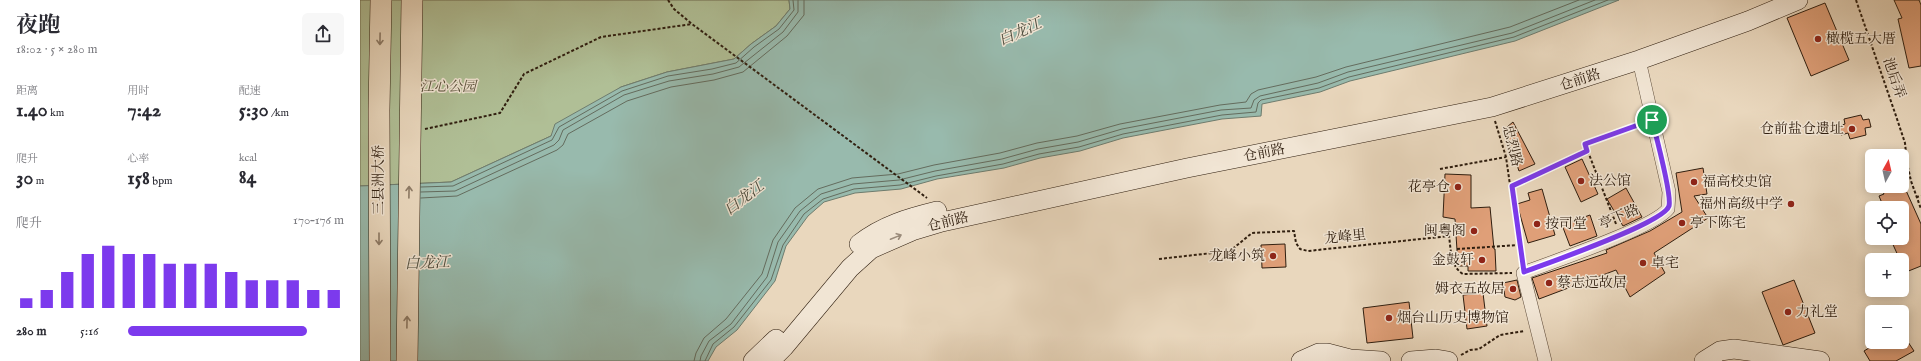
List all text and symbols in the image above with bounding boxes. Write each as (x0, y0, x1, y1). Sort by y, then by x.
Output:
text: 夜跑 (16, 12, 60, 40)
button: share (302, 13, 344, 55)
water label: 白龙江 (996, 13, 1046, 50)
place label: 橄榄五大厝 (1826, 30, 1896, 48)
one-way arrow (376, 32, 384, 45)
marker: 橄榄五大厝 (1813, 34, 1823, 44)
text: 18:02 · 5 × 280 m (16, 41, 97, 58)
street label: 池后弄 (1879, 55, 1909, 101)
street label: 仓前路 (1557, 65, 1603, 95)
park label: 江心公园 (420, 78, 478, 96)
text: 距离 (16, 84, 38, 98)
text: 用时 (127, 84, 149, 98)
text: 配速 (239, 84, 261, 98)
text: 1.40 (16, 98, 48, 123)
text: 7:42 (127, 98, 161, 123)
text: 5:30 (239, 98, 268, 123)
pin (1635, 103, 1669, 137)
text: km (48, 106, 64, 120)
text: /km (268, 106, 289, 120)
icon: arrive (1641, 109, 1663, 131)
place label: 仓前盐仓遗址 (1760, 120, 1844, 138)
street label: 忠烈路 (1498, 123, 1526, 169)
marker: 仓前盐仓遗址 (1847, 124, 1857, 134)
street label: 仓前路 (1242, 140, 1286, 166)
street label: 三县洲大桥 (370, 145, 388, 215)
north arrow (1865, 149, 1909, 193)
map controls (1865, 149, 1909, 349)
text: kcal (239, 151, 257, 165)
text: 爬升 (16, 152, 38, 166)
text: 心率 (127, 152, 149, 166)
text: 84 (239, 165, 256, 190)
text: 30 (16, 166, 33, 191)
text: 158 (127, 166, 150, 191)
place label: 法公馆 (1589, 172, 1631, 190)
place label: 福高校史馆 (1702, 173, 1772, 191)
text: m (33, 174, 44, 188)
text: bpm (150, 174, 173, 188)
water label: 白龙江 (720, 176, 769, 219)
marker: 法公馆 (1576, 176, 1586, 186)
marker: 福高校史馆 (1689, 177, 1699, 187)
place label: 花亭仓 (1408, 178, 1450, 196)
marker: 花亭仓 (1453, 182, 1463, 192)
one-way arrow (405, 186, 413, 199)
place label: 福州高级中学 (1699, 195, 1783, 213)
marker: 福州高级中学 (1786, 199, 1796, 209)
street label: 亭下路 (1596, 201, 1642, 233)
button: locate (1865, 201, 1909, 245)
street label: 仓前路 (925, 208, 971, 236)
text: 170–176 m (293, 212, 344, 229)
place label: 亭下陈宅 (1690, 214, 1746, 232)
text: 爬升 (16, 215, 42, 232)
place label: 按司堂 (1545, 215, 1587, 233)
marker: 亭下陈宅 (1677, 218, 1687, 228)
marker: 按司堂 (1532, 219, 1542, 229)
place label: 闽粤阁 (1424, 222, 1466, 240)
street label: 龙峰里 (1323, 226, 1367, 248)
marker: 闽粤阁 (1469, 226, 1479, 236)
one-way arrow (375, 232, 383, 245)
one-way arrow (890, 233, 902, 241)
place label: 龙峰小筑 (1209, 247, 1265, 265)
marker: 龙峰小筑 (1268, 251, 1278, 261)
place label: 金鼓轩 (1432, 251, 1474, 269)
water label: 白龙江 (404, 253, 452, 273)
button: + (1865, 253, 1909, 297)
place label: 卓宅 (1651, 254, 1679, 272)
marker: 金鼓轩 (1477, 255, 1487, 265)
marker: 卓宅 (1638, 258, 1648, 268)
place label: 蔡志远故居 (1557, 274, 1627, 292)
marker: 蔡志远故居 (1544, 278, 1554, 288)
place label: 姆衣五故居 (1435, 280, 1505, 298)
marker: 姆衣五故居 (1508, 284, 1518, 294)
place label: 力礼堂 (1796, 303, 1838, 321)
button: − (1865, 305, 1909, 349)
marker: 力礼堂 (1783, 307, 1793, 317)
place label: 烟台山历史博物馆 (1397, 309, 1509, 327)
marker: 烟台山历史博物馆 (1384, 313, 1394, 323)
one-way arrow (404, 316, 411, 329)
text: 280 m (16, 323, 46, 340)
text: 5:16 (80, 323, 98, 340)

